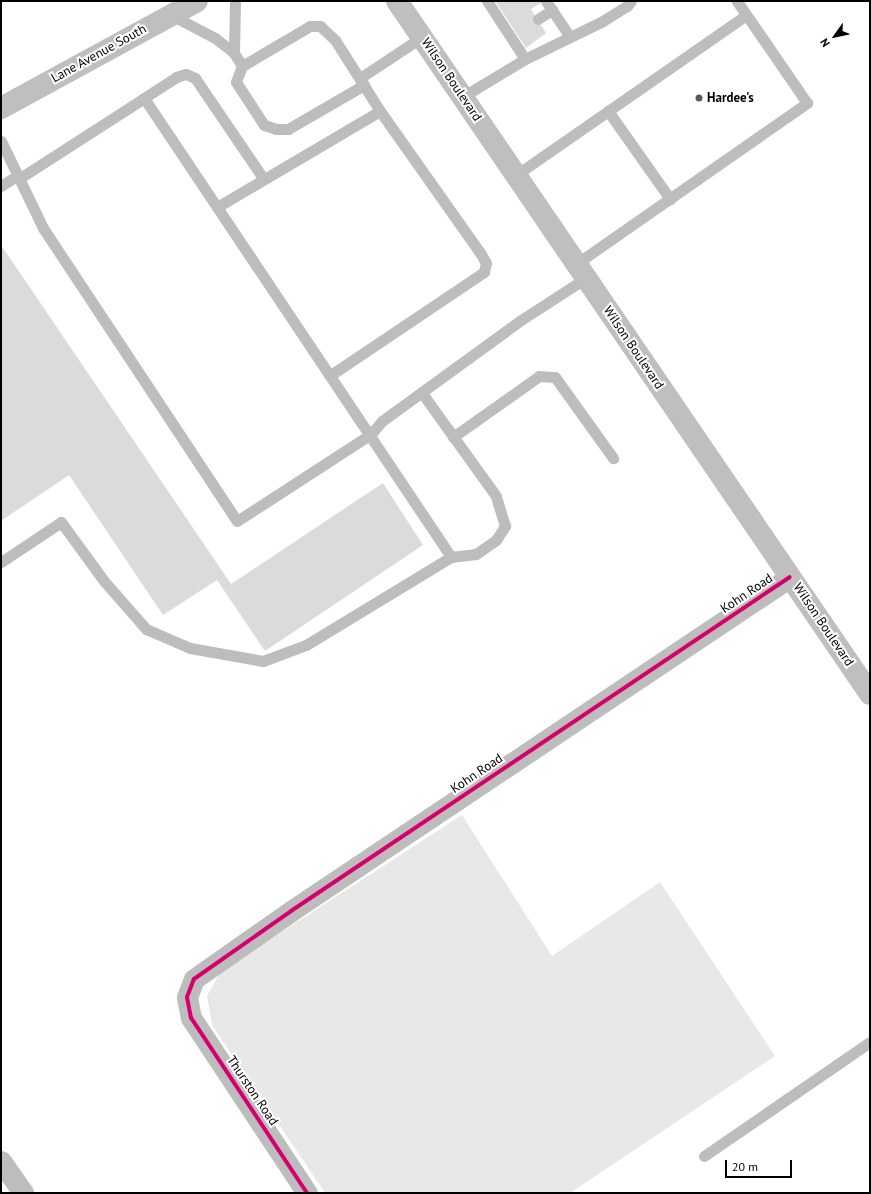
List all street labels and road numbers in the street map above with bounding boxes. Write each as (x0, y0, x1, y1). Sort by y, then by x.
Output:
street label: Lane Avenue South (49, 21, 149, 87)
street label: Wilson Boulevard (417, 35, 485, 125)
street label: Wilson Boulevard (599, 303, 667, 393)
street label: Kohn Road (718, 571, 776, 617)
street label: Wilson Boulevard (789, 580, 857, 670)
street label: Kohn Road (448, 751, 506, 797)
street label: Thurston Road (223, 1053, 281, 1129)

